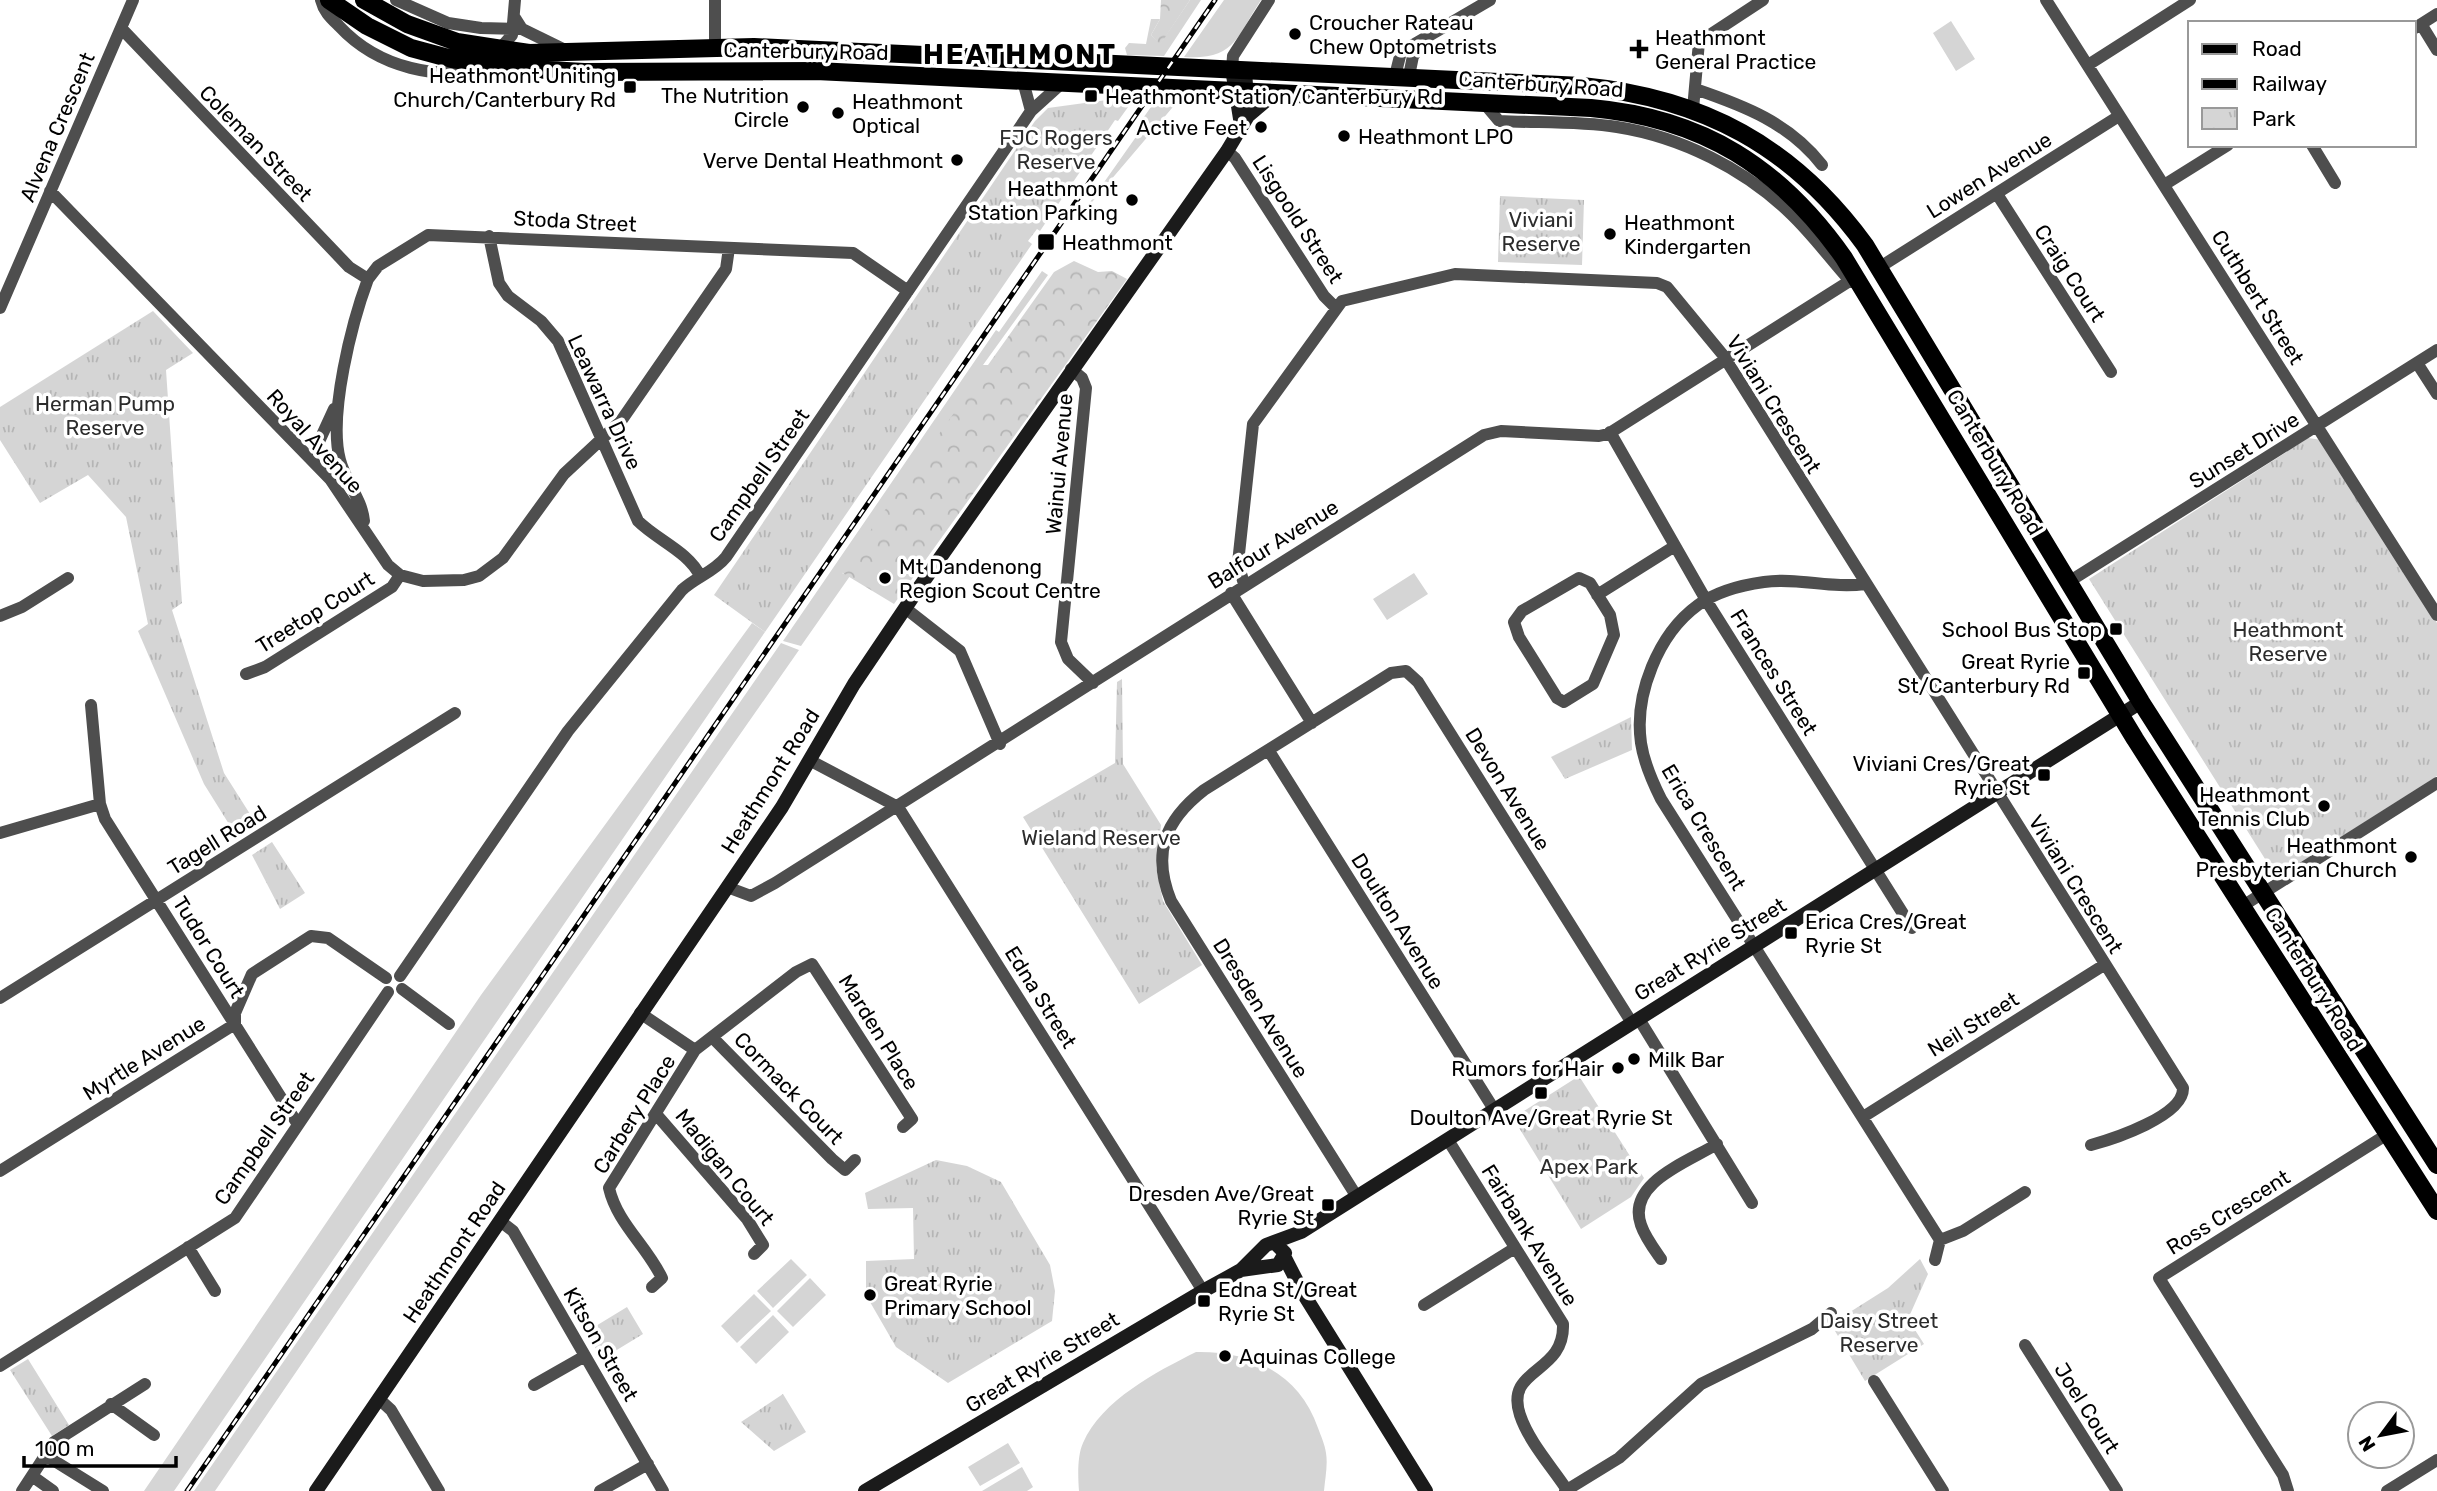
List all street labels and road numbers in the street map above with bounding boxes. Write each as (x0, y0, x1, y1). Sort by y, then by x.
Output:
street label: Canterbury Road (723, 37, 889, 65)
street label: Alvena Crescent (14, 48, 100, 206)
street label: Canterbury Road (1458, 66, 1624, 102)
street label: Coleman Street (194, 80, 318, 206)
street label: Lowen Avenue (1922, 127, 2056, 223)
street label: Lisgoold Street (1247, 150, 1349, 288)
street label: Stoda Street (513, 205, 637, 237)
street label: Craig Court (2029, 220, 2111, 326)
street label: Cuthbert Street (2207, 225, 2309, 369)
street label: Viviani Crescent (1721, 330, 1827, 478)
street label: Leawarra Drive (563, 331, 647, 473)
street label: Royal Avenue (262, 384, 368, 498)
street label: Canterbury Road (1942, 385, 2048, 539)
street label: Wainui Avenue (1040, 392, 1078, 536)
street label: Campbell Street (704, 403, 814, 547)
street label: Sunset Drive (2184, 406, 2304, 494)
street label: Balfour Avenue (1203, 494, 1343, 594)
street label: Treetop Court (251, 566, 379, 658)
street label: Frances Street (1725, 604, 1823, 740)
street label: Heathmont Road (716, 704, 824, 858)
street label: Devon Avenue (1460, 723, 1556, 855)
street label: Erica Crescent (1657, 759, 1751, 895)
street label: Tagell Road (163, 800, 271, 880)
street label: Viviani Crescent (2023, 810, 2129, 958)
street label: Doulton Avenue (1346, 848, 1450, 994)
street label: Tudor Court (168, 892, 250, 1002)
street label: Great Ryrie Street (1629, 892, 1791, 1006)
street label: Canterbury Road (2260, 902, 2368, 1056)
street label: Dresden Avenue (1208, 934, 1314, 1082)
street label: Edna Street (1000, 941, 1082, 1053)
street label: Marden Place (834, 970, 924, 1094)
street label: Neil Street (1923, 986, 2023, 1062)
street label: Myrtle Avenue (78, 1010, 210, 1106)
street label: Cormack Court (729, 1027, 849, 1149)
street label: Carbery Place (587, 1050, 681, 1178)
street label: Campbell Street (209, 1066, 319, 1210)
street label: Madigan Court (670, 1104, 780, 1230)
street label: Fairbank Avenue (1477, 1160, 1583, 1310)
street label: Ross Crescent (2162, 1164, 2294, 1260)
street label: Heathmont Road (397, 1176, 511, 1328)
street label: Kitson Street (558, 1283, 644, 1405)
street label: Great Ryrie Street (961, 1306, 1123, 1418)
street label: Joel Court (2049, 1358, 2125, 1458)

